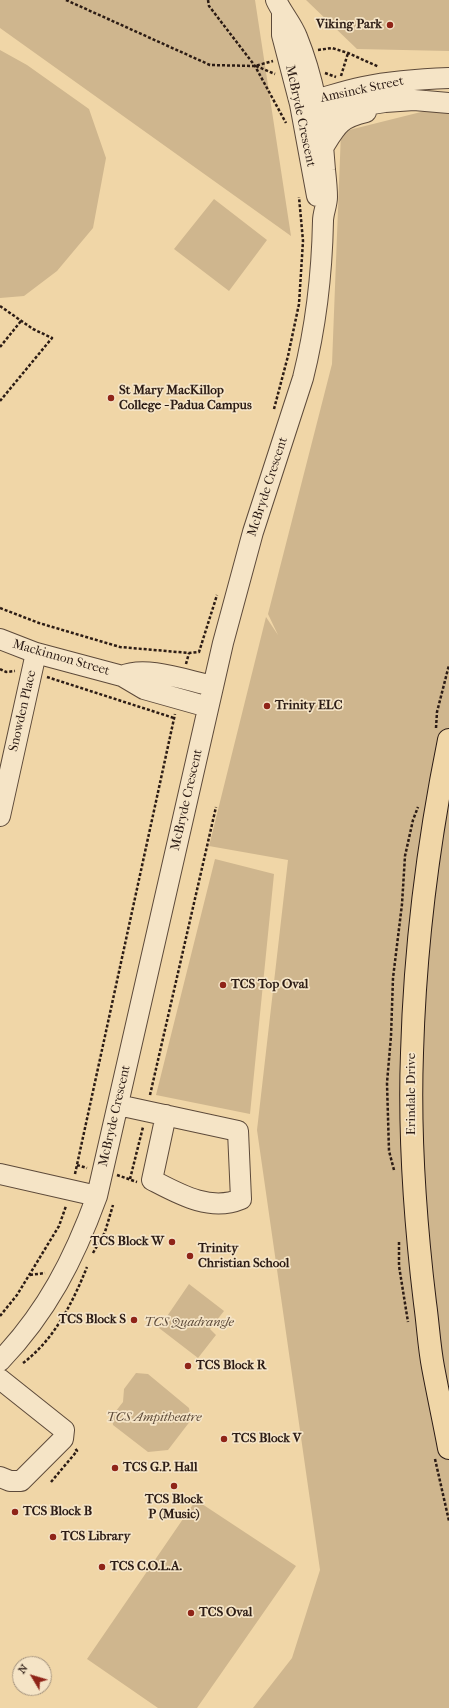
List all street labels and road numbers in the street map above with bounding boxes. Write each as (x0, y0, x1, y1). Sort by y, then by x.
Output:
street label: McBryde Crescent (282, 64, 318, 168)
street label: Amsinck Street (319, 74, 405, 106)
street label: McBryde Crescent (245, 435, 291, 539)
street label: Mackinnon Street (11, 637, 111, 679)
street label: Snowden Place (6, 669, 40, 753)
street label: McBryde Crescent (168, 748, 206, 852)
street label: Erindale Drive (404, 1053, 420, 1135)
street label: McBryde Crescent (96, 1064, 134, 1168)

